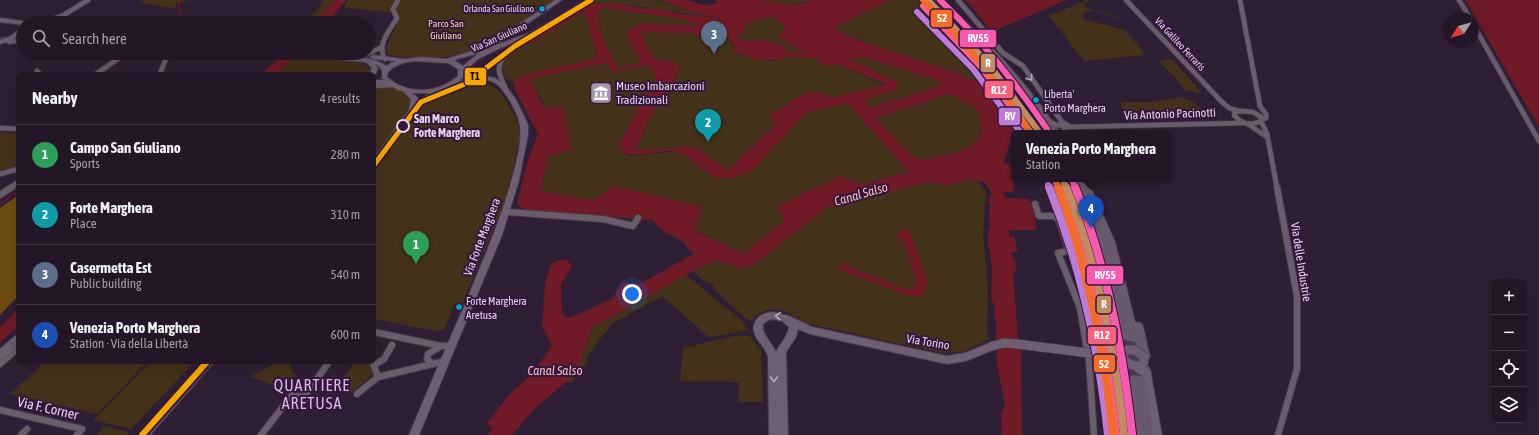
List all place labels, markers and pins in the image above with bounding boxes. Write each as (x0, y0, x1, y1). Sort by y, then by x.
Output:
place label: Orlanda San Giuliano (463, 4, 534, 14)
marker: Orlanda San Giuliano (537, 4, 547, 14)
pin: 3 (701, 21, 727, 54)
place label: Museo Imbarcazioni Tradizionali (616, 79, 705, 107)
museum icon: Museo Imbarcazioni Tradizionali (588, 80, 614, 106)
place label: Liberta' Porto Marghera (1044, 88, 1106, 114)
marker: Liberta' Porto Marghera (1031, 95, 1041, 105)
pin: 2 (695, 109, 721, 142)
place label: San Marco Forte Marghera (414, 112, 481, 140)
marker: San Marco Forte Marghera (396, 119, 410, 133)
pin: 4 (1078, 195, 1104, 228)
pin: 1 (403, 231, 429, 264)
place label: Forte Marghera Aretusa (466, 295, 527, 321)
marker: Forte Marghera Aretusa (454, 302, 464, 312)

